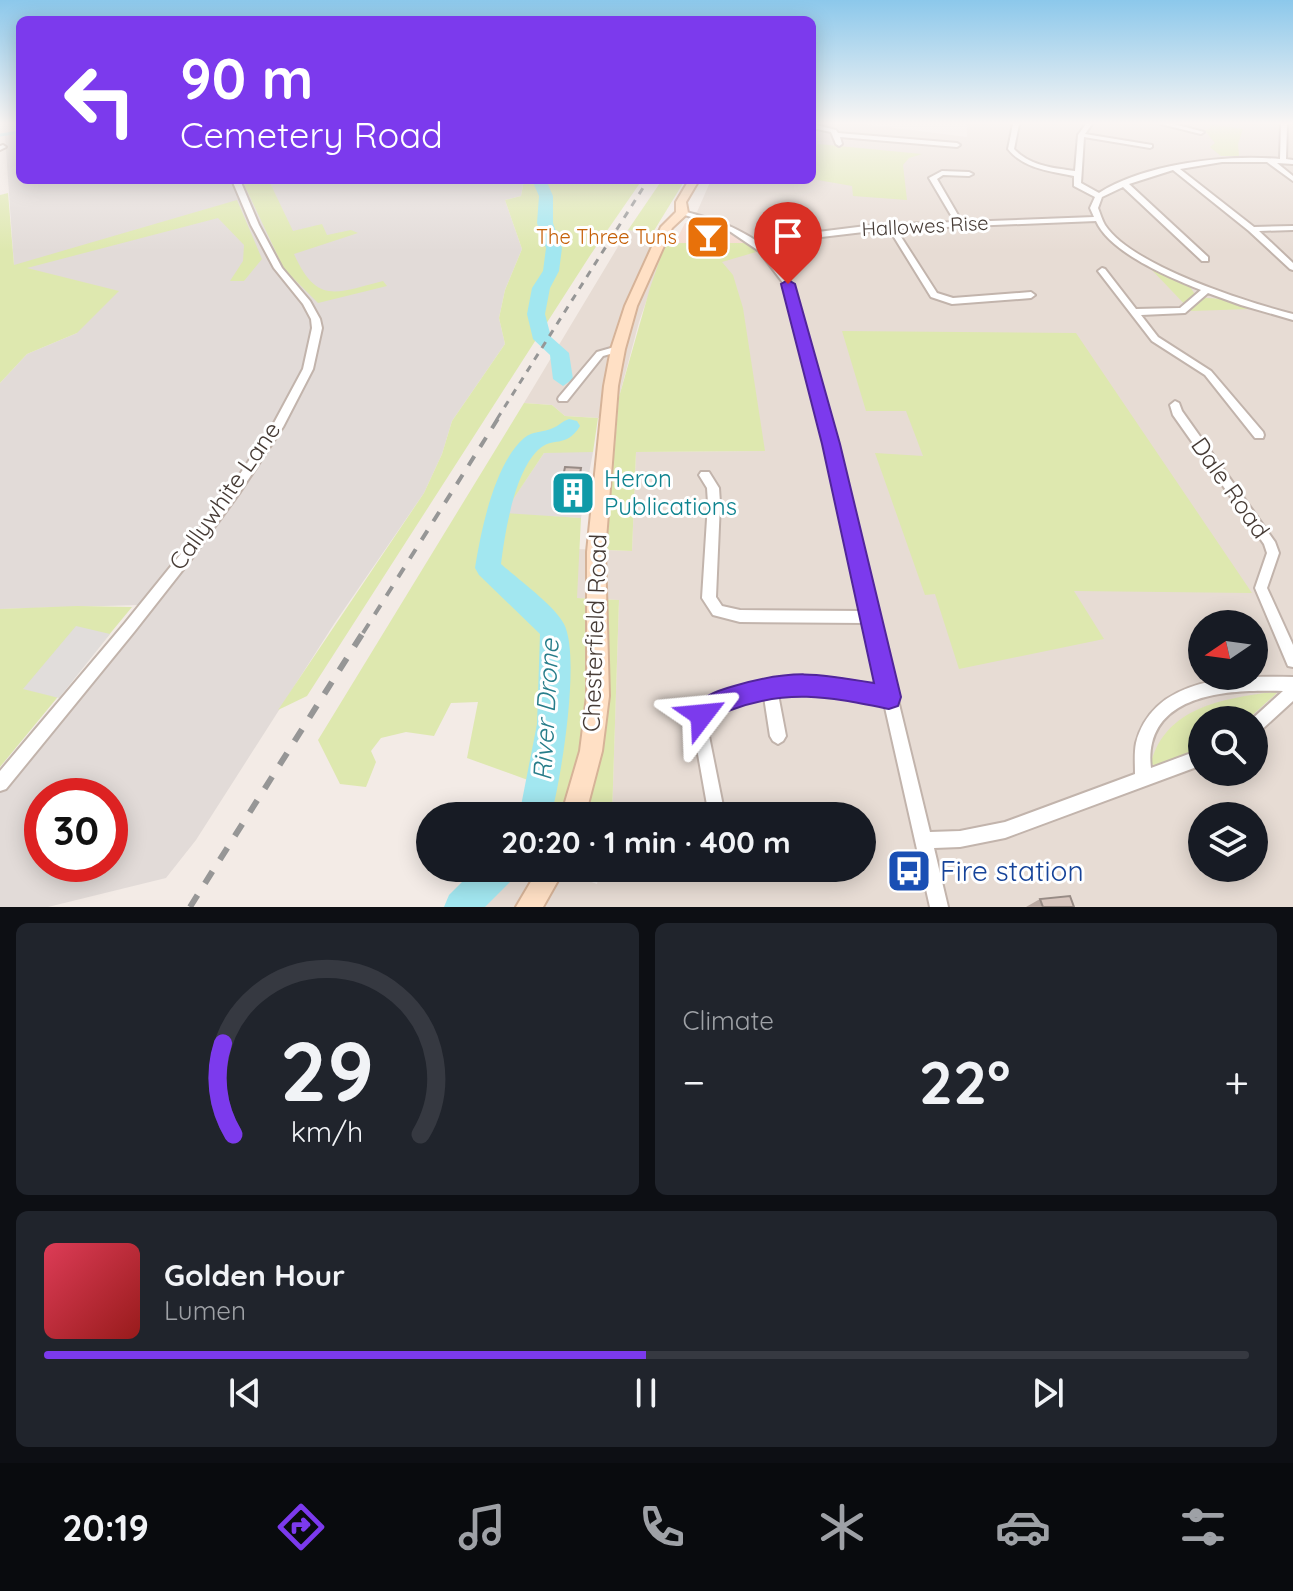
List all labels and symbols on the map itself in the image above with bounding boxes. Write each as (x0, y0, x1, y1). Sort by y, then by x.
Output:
pin (754, 202, 822, 284)
street label: Hallowes Rise (861, 210, 989, 241)
bar icon: The Three Tuns (684, 213, 732, 261)
place label: The Three Tuns (536, 224, 677, 249)
street label: Callywhite Lane (162, 415, 286, 575)
street label: Dale Road (1185, 431, 1277, 544)
place label: Heron Publications (604, 463, 737, 521)
building icon: Heron Publications (549, 469, 597, 517)
street label: Chesterfield Road (576, 533, 612, 733)
north arrow (1188, 610, 1268, 690)
water label: River Drone (525, 637, 566, 782)
position arrow (660, 673, 744, 757)
speed limit sign: 30 (24, 778, 128, 882)
bus stop icon: Fire station (885, 847, 933, 895)
place label: Fire station (940, 853, 1084, 888)

